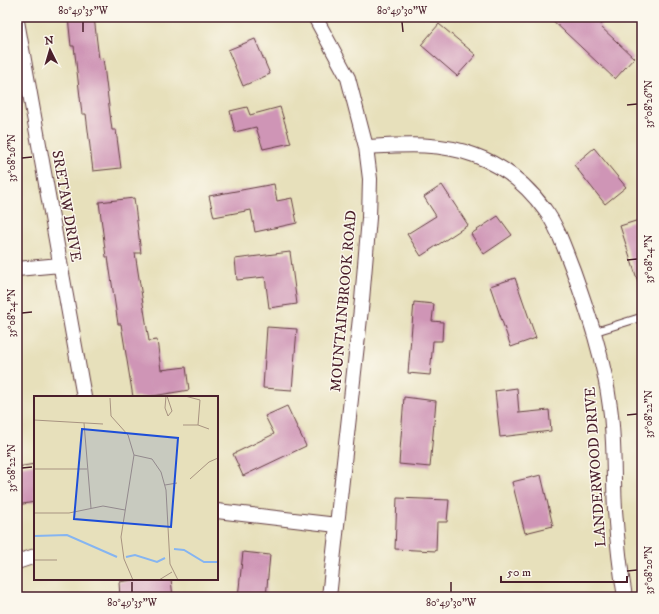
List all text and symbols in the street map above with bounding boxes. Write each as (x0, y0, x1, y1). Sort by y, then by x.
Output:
text: 80°49'35"W (58, 5, 109, 17)
text: 80°49'30"W (377, 5, 428, 17)
north arrow (30, 30, 70, 70)
text: N (44, 34, 54, 48)
text: 35°08'26"N (643, 80, 655, 128)
text: 35°08'26"N (6, 134, 18, 182)
street label: SRETAW DRIVE (47, 149, 86, 264)
street label: MOUNTAINBROOK ROAD (326, 209, 361, 393)
text: 35°08'24"N (643, 235, 655, 283)
text: 35°08'24"N (6, 289, 18, 337)
street label: LANDERWOOD DRIVE (580, 386, 611, 548)
text: 35°08'22"N (643, 390, 655, 438)
inset map (34, 396, 218, 580)
text: 35°08'22"N (6, 444, 18, 492)
text: 35°08'20"N (643, 546, 655, 594)
scale bar (501, 558, 627, 584)
text: 50 m (507, 565, 531, 580)
text: 80°49'35"W (107, 597, 158, 609)
text: 80°49'30"W (426, 597, 477, 609)

